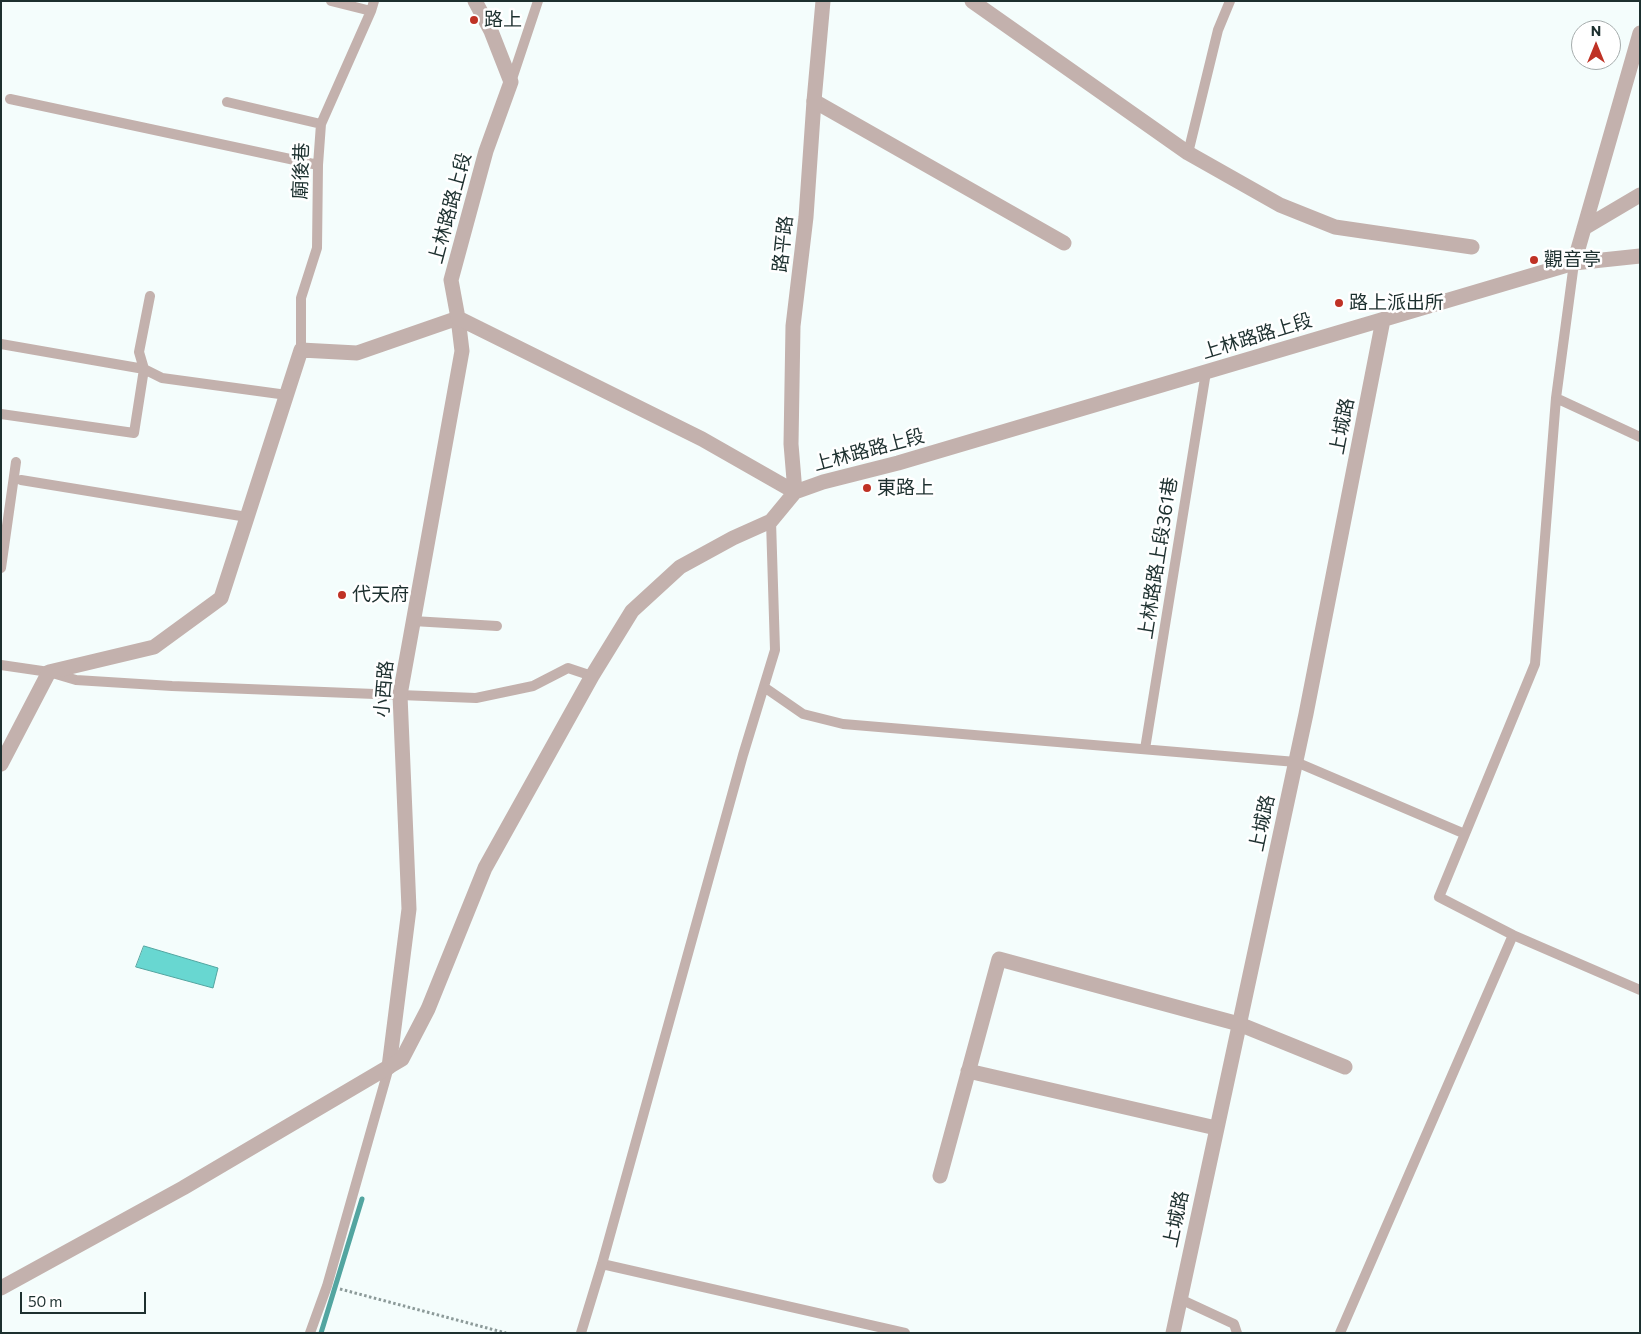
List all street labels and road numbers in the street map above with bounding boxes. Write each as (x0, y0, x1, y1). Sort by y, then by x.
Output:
street label: 廟後巷 (289, 142, 313, 200)
street label: 上林路路上段 (424, 150, 476, 266)
street label: 路平路 (769, 214, 797, 274)
street label: 上林路路上段 (1199, 308, 1315, 364)
street label: 上城路 (1325, 396, 1359, 456)
street label: 上林路路上段 (811, 424, 927, 476)
street label: 上林路路上段361巷 (1134, 475, 1182, 641)
street label: 小西路 (370, 660, 398, 718)
street label: 上城路 (1245, 793, 1279, 853)
street label: 上城路 (1159, 1189, 1193, 1249)

